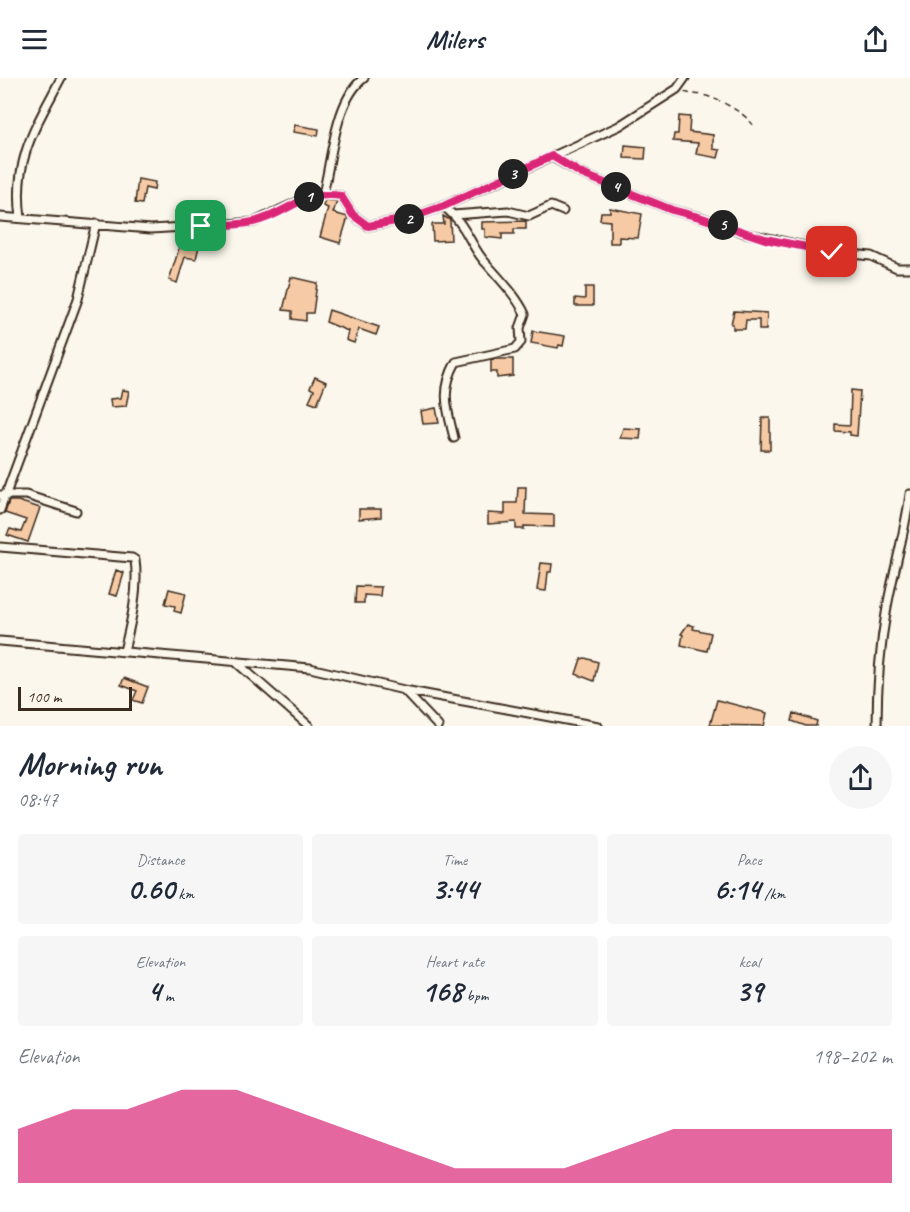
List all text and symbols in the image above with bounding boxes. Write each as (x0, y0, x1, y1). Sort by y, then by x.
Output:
text: Milers (426, 22, 484, 56)
icon: menu (18, 23, 51, 56)
icon: share (859, 23, 892, 56)
pin: 3 (498, 159, 528, 189)
text: 3 (509, 164, 517, 184)
pin: 4 (601, 172, 631, 202)
text: 4 (612, 177, 620, 197)
pin: 1 (294, 182, 324, 212)
text: 1 (305, 187, 313, 207)
pin (175, 200, 226, 251)
pin: 2 (394, 204, 424, 234)
icon: arrive (184, 209, 217, 242)
text: 2 (405, 209, 413, 229)
pin: 5 (708, 210, 738, 240)
text: 5 (720, 215, 726, 235)
pin (806, 226, 857, 277)
icon: check (815, 235, 848, 268)
scale bar (18, 684, 132, 712)
text: 100 m (27, 687, 61, 707)
text: Morning run (18, 743, 162, 785)
button: share (829, 746, 892, 809)
text: 08:47 (18, 787, 58, 812)
text: Distance (137, 850, 185, 870)
text: Time (443, 850, 467, 870)
text: Pace (737, 850, 762, 870)
text: 0.60 (127, 870, 174, 908)
text: 3:44 (432, 870, 478, 908)
text: 6:14 (713, 870, 760, 908)
text: km (174, 884, 194, 904)
text: /km (760, 884, 785, 904)
text: Elevation (136, 952, 185, 972)
text: Heart rate (426, 952, 484, 972)
text: kcal (739, 952, 760, 972)
text: 4 (147, 972, 161, 1010)
text: 168 (422, 972, 463, 1010)
text: 39 (736, 972, 763, 1010)
text: m (161, 986, 174, 1006)
text: bpm (463, 986, 488, 1006)
text: Elevation (18, 1044, 80, 1069)
text: 198–202 m (813, 1044, 892, 1069)

